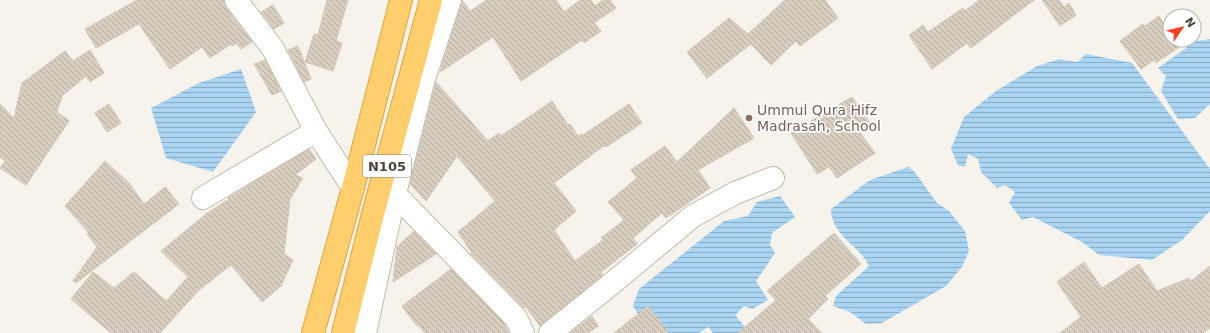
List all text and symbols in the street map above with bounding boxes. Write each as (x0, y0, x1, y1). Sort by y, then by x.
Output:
north arrow (1162, 8, 1202, 48)
text: N (1182, 15, 1198, 30)
place label: Ummul Qura Hifz Madrasah, School (757, 102, 881, 134)
marker: Ummul Qura Hifz Madrasah, School (744, 113, 754, 123)
road number: N105 (363, 155, 411, 177)

